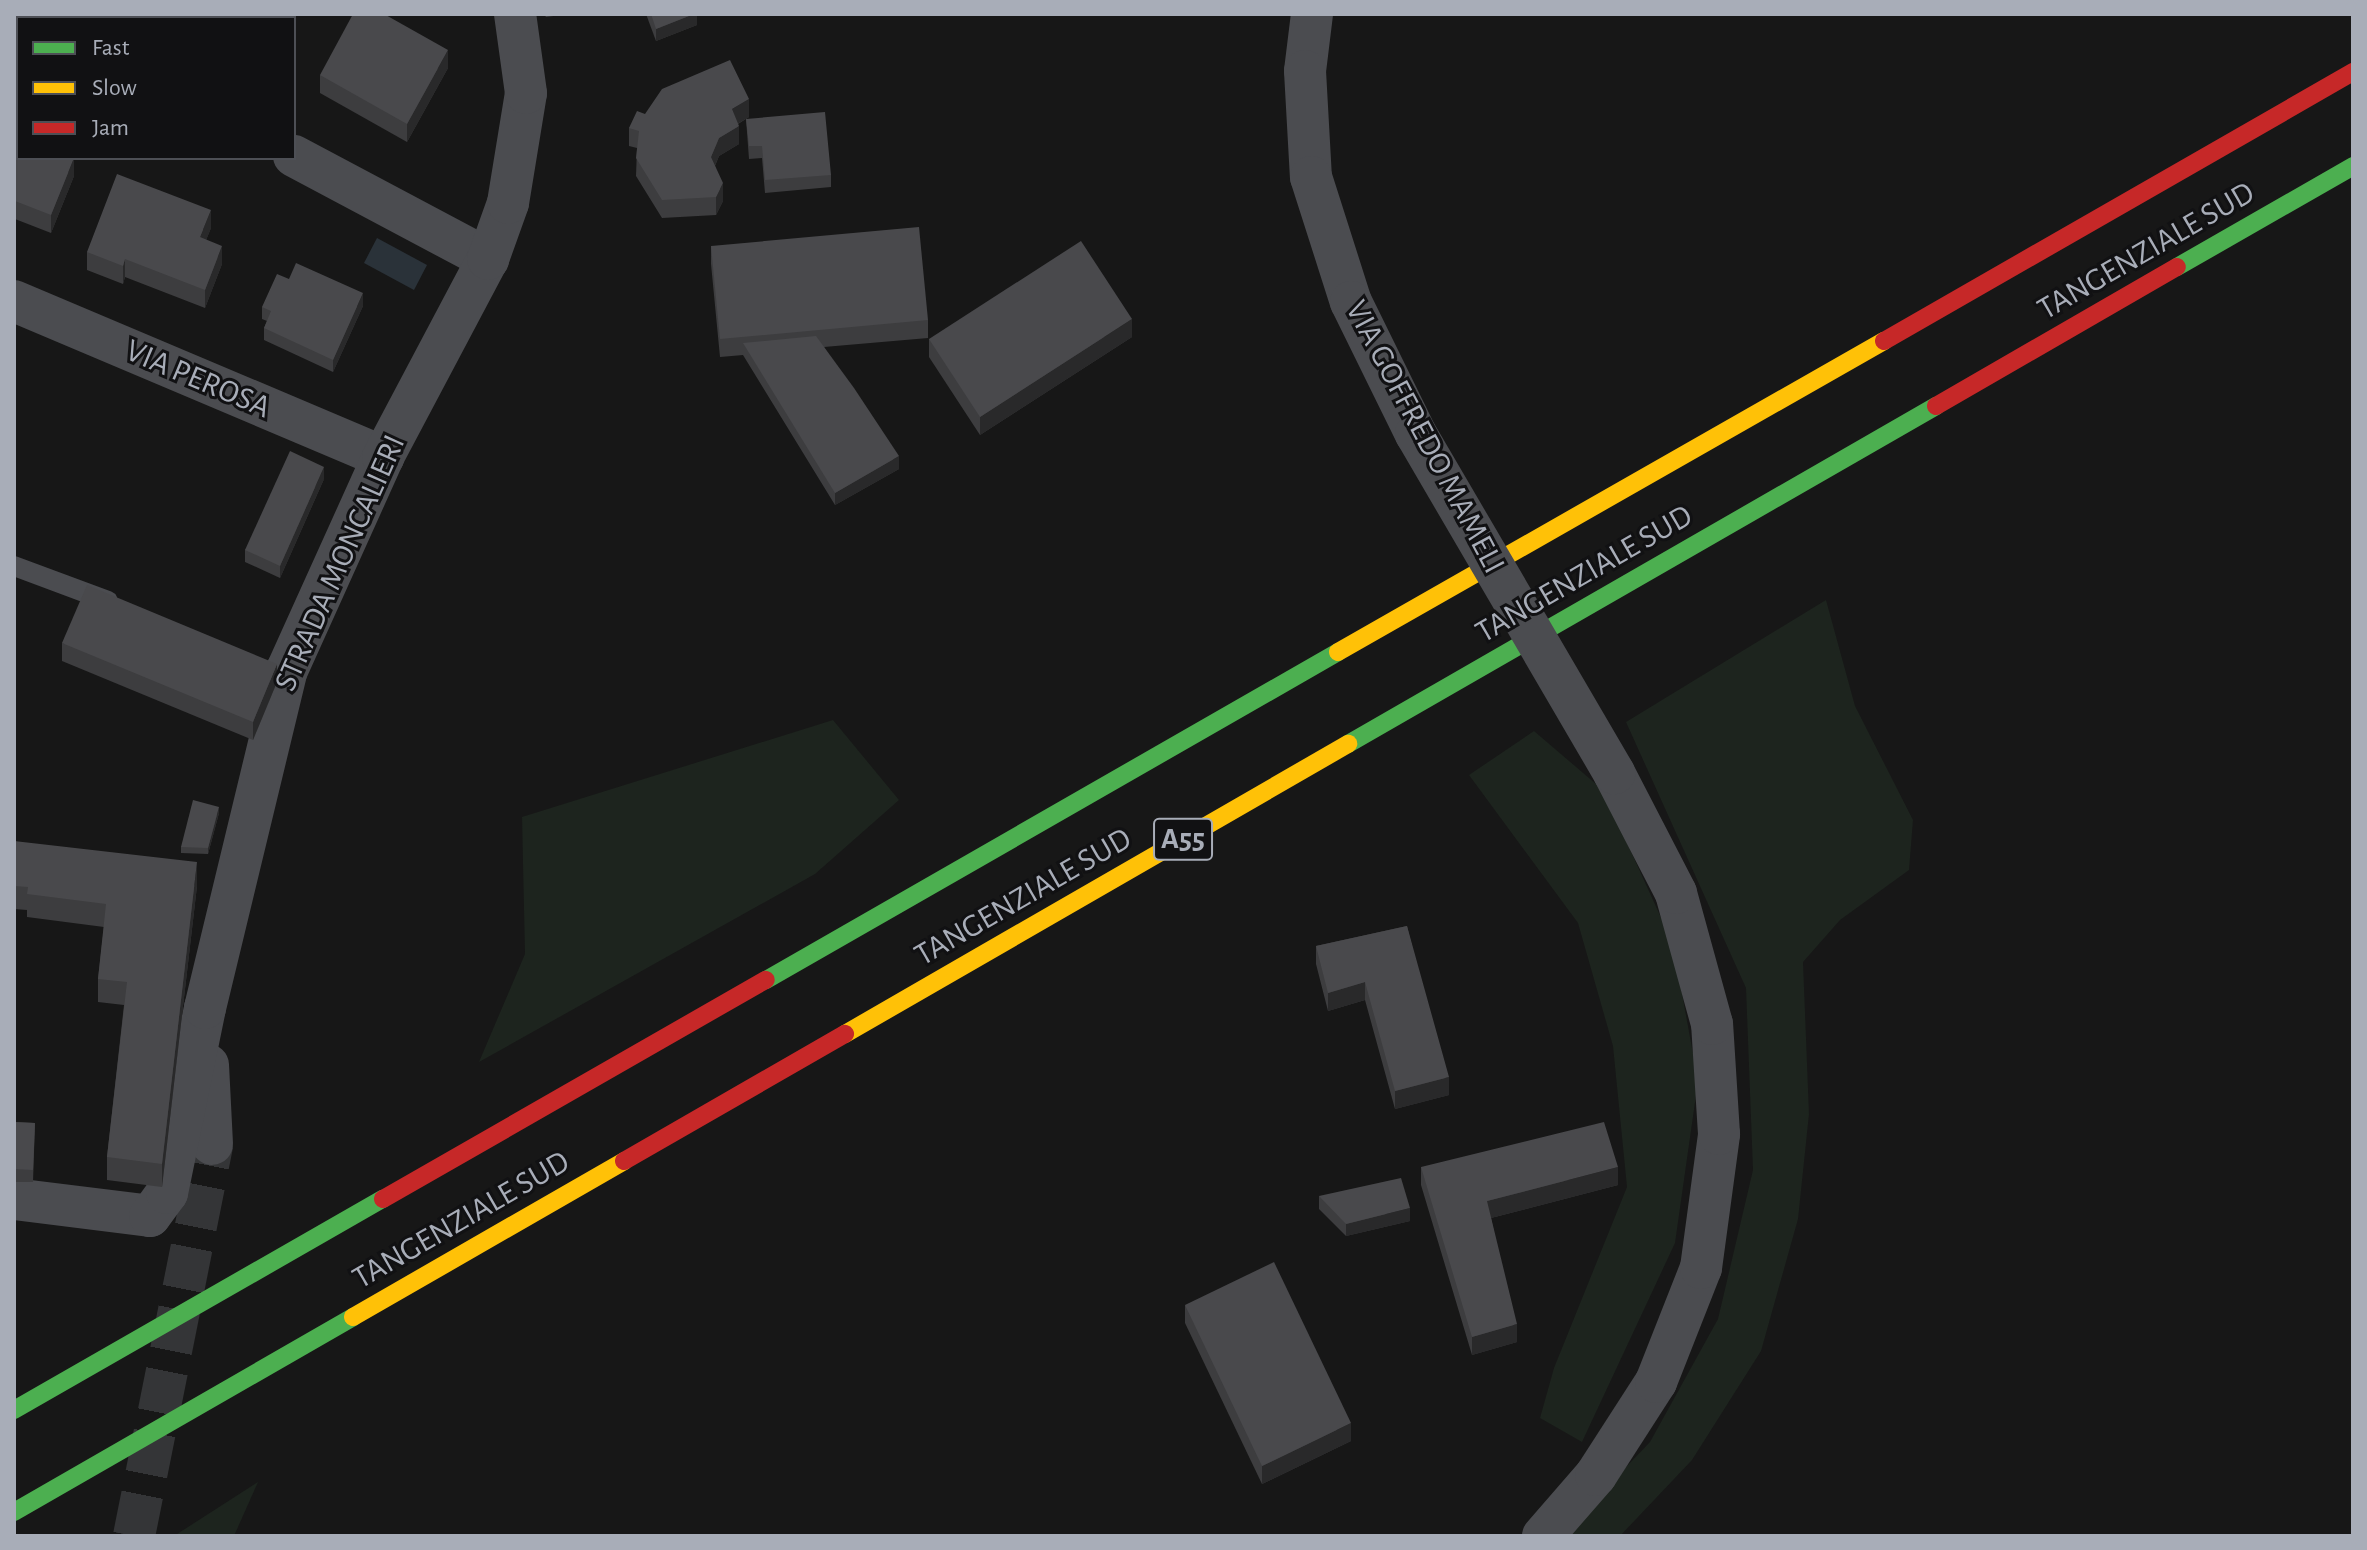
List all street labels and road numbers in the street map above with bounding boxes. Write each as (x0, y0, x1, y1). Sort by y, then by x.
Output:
street label: TANGENZIALE SUD (2031, 173, 2261, 329)
street label: VIA GOFFREDO MAMELI (1337, 294, 1513, 580)
street label: VIA PEROSA (120, 331, 276, 427)
street label: STRADA MONCALIERI (266, 429, 414, 697)
street label: TANGENZIALE SUD (1469, 496, 1699, 652)
road number: A55 (1153, 813, 1213, 865)
street label: TANGENZIALE SUD (908, 819, 1138, 975)
street label: TANGENZIALE SUD (346, 1142, 576, 1298)

